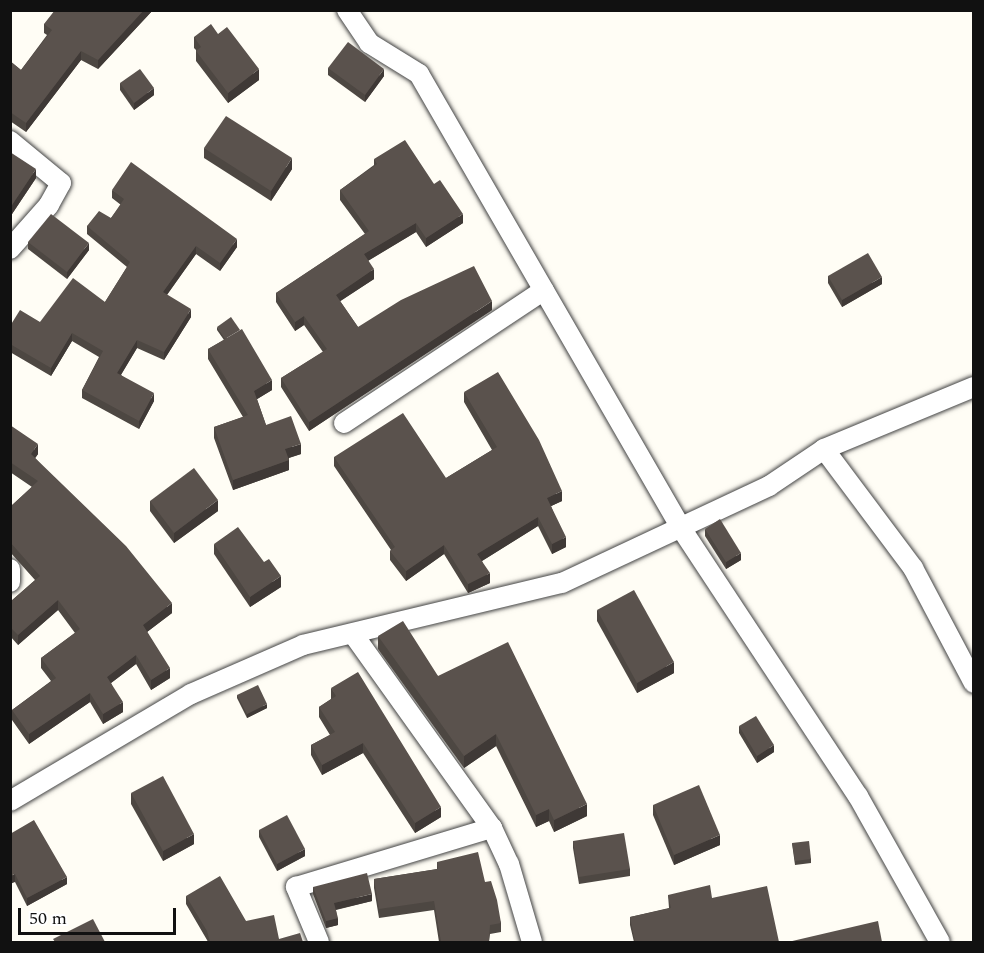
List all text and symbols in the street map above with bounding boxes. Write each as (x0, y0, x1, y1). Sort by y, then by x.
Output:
scale bar (21, 896, 178, 934)
text: 50 m (29, 905, 67, 932)

